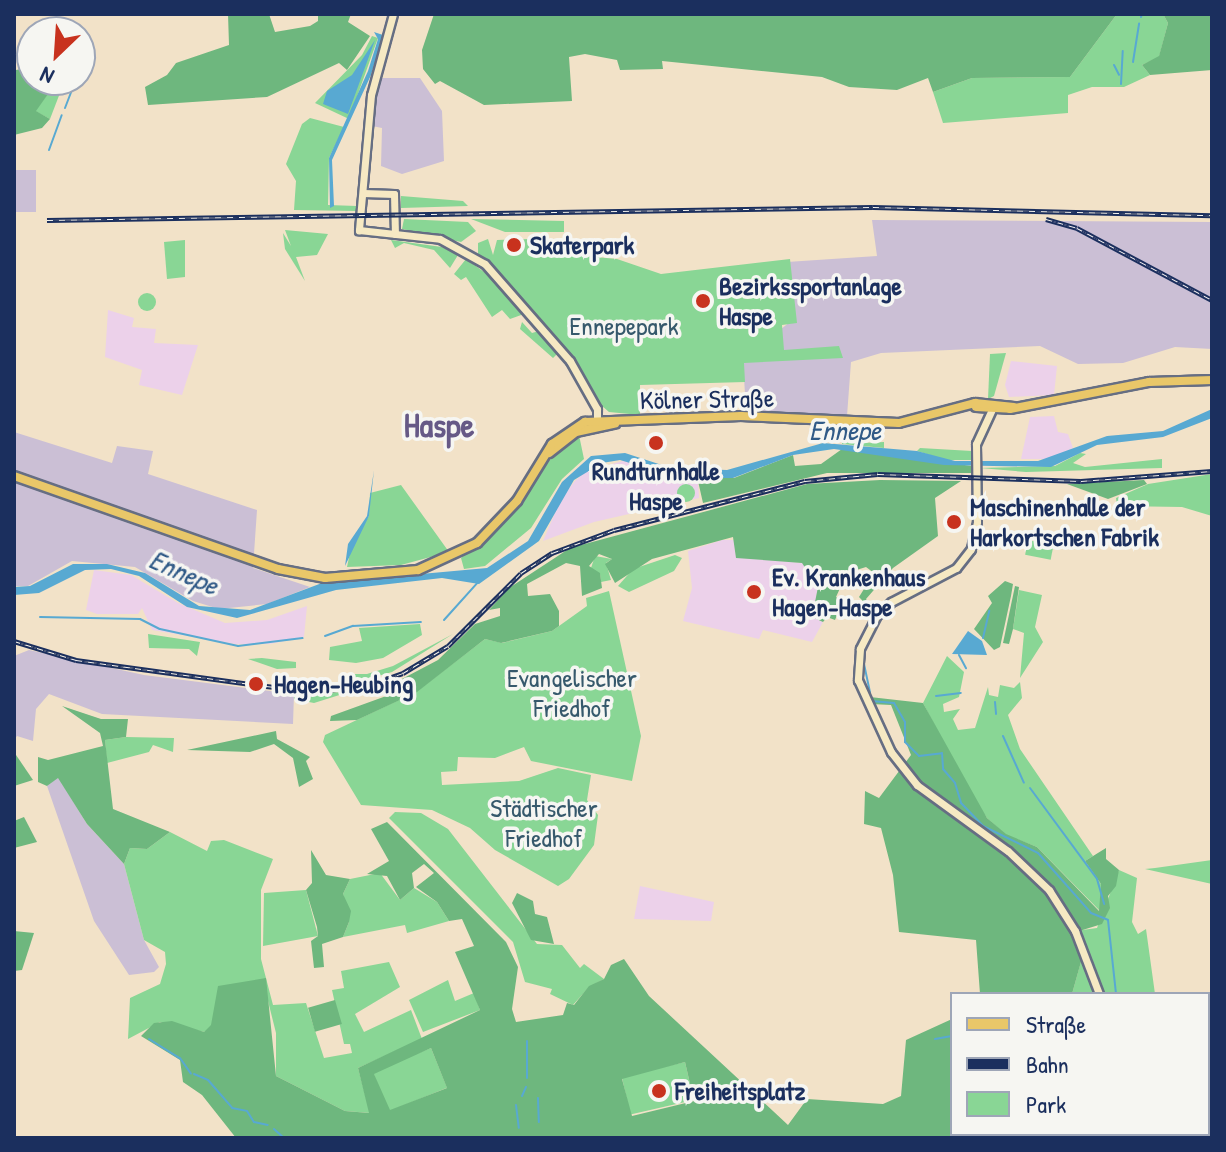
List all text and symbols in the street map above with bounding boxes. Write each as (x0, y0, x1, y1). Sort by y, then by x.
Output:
north arrow (16, 16, 96, 96)
text: N (35, 60, 58, 92)
place label: Skaterpark (530, 229, 634, 261)
marker: Skaterpark (505, 236, 523, 254)
place label: Bezirkssportanlage Haspe (719, 270, 902, 332)
marker: Bezirkssportanlage Haspe (694, 292, 712, 310)
park label: Ennepepark (570, 310, 678, 342)
street label: Kölner Straße (640, 382, 774, 416)
district label: Haspe (404, 406, 474, 446)
water label: Ennepe (809, 413, 881, 447)
marker: Rundturnhalle Haspe (647, 434, 665, 452)
place label: Rundturnhalle Haspe (592, 455, 720, 516)
place label: Maschinenhalle der Harkortschen Fabrik (970, 491, 1159, 552)
marker: Maschinenhalle der Harkortschen Fabrik (945, 513, 963, 531)
water label: Ennepe (144, 542, 224, 602)
place label: Ev. Krankenhaus Hagen-Haspe (772, 561, 925, 622)
marker: Ev. Krankenhaus Hagen-Haspe (743, 581, 765, 603)
park label: Evangelischer Friedhof (507, 662, 637, 724)
place label: Hagen-Heubing (274, 668, 413, 700)
marker: Hagen-Heubing (245, 673, 267, 695)
park label: Städtischer Friedhof (490, 792, 598, 854)
legend (950, 992, 1210, 1136)
text: Straße (1026, 1008, 1086, 1040)
text: Bahn (1026, 1048, 1069, 1080)
place label: Freiheitsplatz (675, 1075, 805, 1107)
marker: Freiheitsplatz (650, 1082, 668, 1100)
text: Park (1026, 1088, 1066, 1120)

